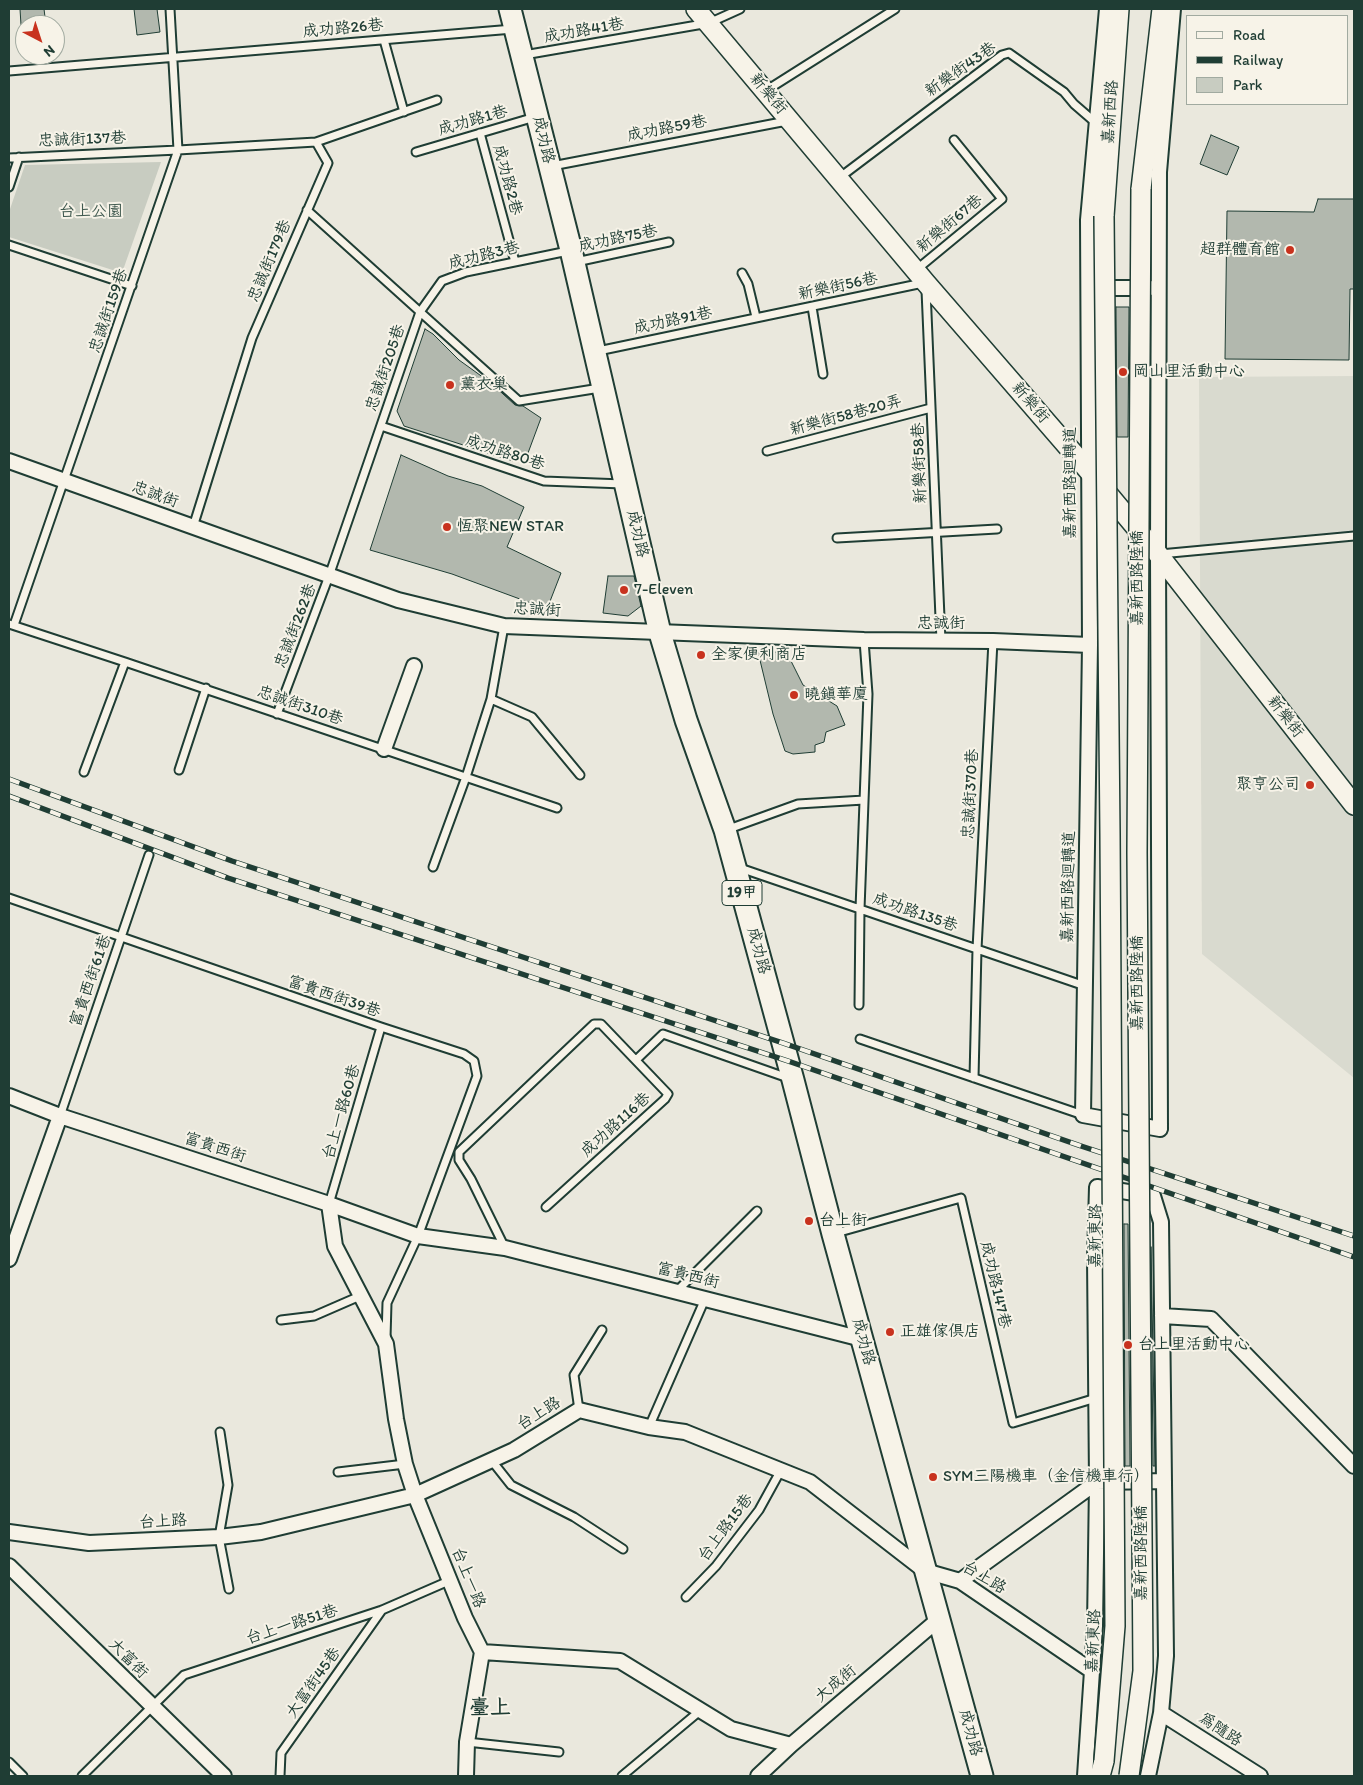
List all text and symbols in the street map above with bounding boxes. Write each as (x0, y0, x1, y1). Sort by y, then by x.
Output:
north arrow (15, 15, 65, 65)
street label: 成功路41巷 (542, 15, 626, 47)
legend (1186, 15, 1348, 105)
street label: 成功路26巷 (302, 16, 384, 42)
text: Road (1233, 26, 1265, 44)
street label: 新樂街43巷 (922, 39, 1000, 101)
text: N (40, 42, 58, 61)
text: Railway (1233, 51, 1283, 69)
street label: 新樂街 (745, 69, 791, 119)
text: Park (1233, 76, 1263, 94)
street label: 嘉新西路 (1099, 79, 1123, 145)
street label: 成功路1巷 (436, 102, 510, 140)
street label: 成功路59巷 (626, 112, 708, 146)
street label: 成功路 (528, 114, 558, 166)
street label: 忠誠街137巷 (38, 129, 126, 151)
street label: 成功路2巷 (488, 143, 526, 217)
street label: 新樂街67巷 (913, 191, 987, 257)
park label: 台上公園 (59, 202, 123, 222)
street label: 忠誠街179巷 (244, 217, 296, 305)
street label: 成功路75巷 (577, 221, 659, 257)
street label: 成功路3巷 (446, 238, 522, 274)
place label: 超群體育館 (1200, 240, 1280, 260)
marker: 超群體育館 (1284, 244, 1296, 256)
street label: 忠誠街159巷 (86, 266, 132, 356)
street label: 新樂街56巷 (796, 269, 880, 305)
street label: 成功路91巷 (632, 303, 714, 339)
street label: 忠誠街205巷 (362, 322, 410, 414)
place label: 岡山里活動中心 (1133, 362, 1245, 382)
marker: 岡山里活動中心 (1117, 366, 1129, 378)
place label: 薰衣巢 (460, 375, 508, 395)
marker: 薰衣巢 (444, 379, 456, 391)
street label: 新樂街 (1007, 379, 1053, 427)
street label: 新樂街58巷20弄 (788, 392, 904, 440)
street label: 新樂街58巷 (909, 422, 931, 504)
street label: 嘉新西路迴轉道 (1061, 427, 1081, 539)
street label: 成功路80巷 (463, 431, 547, 475)
street label: 忠誠街 (129, 478, 181, 512)
street label: 成功路 (622, 508, 652, 560)
place label: 恆聚NEW STAR (457, 517, 564, 537)
marker: 恆聚NEW STAR (441, 521, 453, 533)
street label: 嘉新西路陸橋 (1128, 530, 1148, 626)
place label: 7-Eleven (634, 580, 693, 600)
street label: 忠誠街262巷 (271, 581, 321, 671)
marker: 7-Eleven (618, 584, 630, 596)
street label: 忠誠街 (513, 599, 561, 621)
street label: 忠誠街 (917, 614, 965, 634)
place label: 全家便利商店 (711, 645, 807, 665)
marker: 全家便利商店 (695, 649, 707, 661)
street label: 忠誠街310巷 (254, 682, 346, 730)
place label: 曉鎮華廈 (804, 685, 868, 705)
marker: 曉鎮華廈 (788, 689, 800, 701)
street label: 新樂街 (1263, 692, 1307, 742)
street label: 忠誠街370巷 (959, 748, 983, 840)
place label: 聚亨公司 (1236, 775, 1300, 795)
marker: 聚亨公司 (1304, 779, 1316, 791)
street label: 嘉新西路迴轉道 (1058, 831, 1080, 943)
road number: 19甲 (722, 880, 762, 906)
street label: 成功路135巷 (870, 890, 960, 936)
street label: 成功路 (743, 925, 773, 977)
street label: 富貴西街61巷 (66, 933, 116, 1029)
street label: 嘉新西路陸橋 (1128, 935, 1148, 1031)
street label: 富貴西街39巷 (285, 972, 383, 1022)
street label: 台上一路60巷 (319, 1062, 365, 1162)
street label: 成功路116巷 (577, 1089, 655, 1161)
street label: 富貴西街 (182, 1129, 248, 1167)
street label: 嘉新東路 (1086, 1204, 1106, 1268)
place label: 台上街 (819, 1211, 867, 1231)
marker: 台上街 (803, 1215, 815, 1227)
street label: 成功路147巷 (976, 1239, 1014, 1331)
street label: 富貴西街 (655, 1259, 721, 1293)
street label: 成功路 (848, 1316, 878, 1368)
place label: 正雄傢俱店 (900, 1322, 980, 1342)
marker: 正雄傢俱店 (884, 1326, 896, 1338)
place label: 台上里活動中心 (1138, 1335, 1250, 1355)
marker: 台上里活動中心 (1122, 1339, 1134, 1351)
street label: 台上路 (514, 1393, 564, 1435)
place label: SYM三陽機車（金信機車行） (943, 1467, 1150, 1487)
marker: SYM三陽機車（金信機車行） (927, 1471, 939, 1483)
street label: 台上路15巷 (694, 1490, 758, 1566)
street label: 嘉新西路陸橋 (1132, 1505, 1152, 1601)
street label: 台上路 (139, 1511, 187, 1533)
street label: 台上一路 (447, 1545, 489, 1611)
street label: 台上路 (958, 1557, 1010, 1599)
street label: 台上一路51巷 (243, 1601, 341, 1649)
street label: 嘉新東路 (1083, 1609, 1105, 1673)
street label: 大富街 (104, 1635, 152, 1683)
street label: 大富街45巷 (283, 1644, 345, 1722)
street label: 大成街 (811, 1661, 861, 1707)
district label: 臺上 (469, 1696, 511, 1722)
street label: 成功路 (955, 1707, 985, 1759)
street label: 為隨路 (1195, 1709, 1245, 1751)

